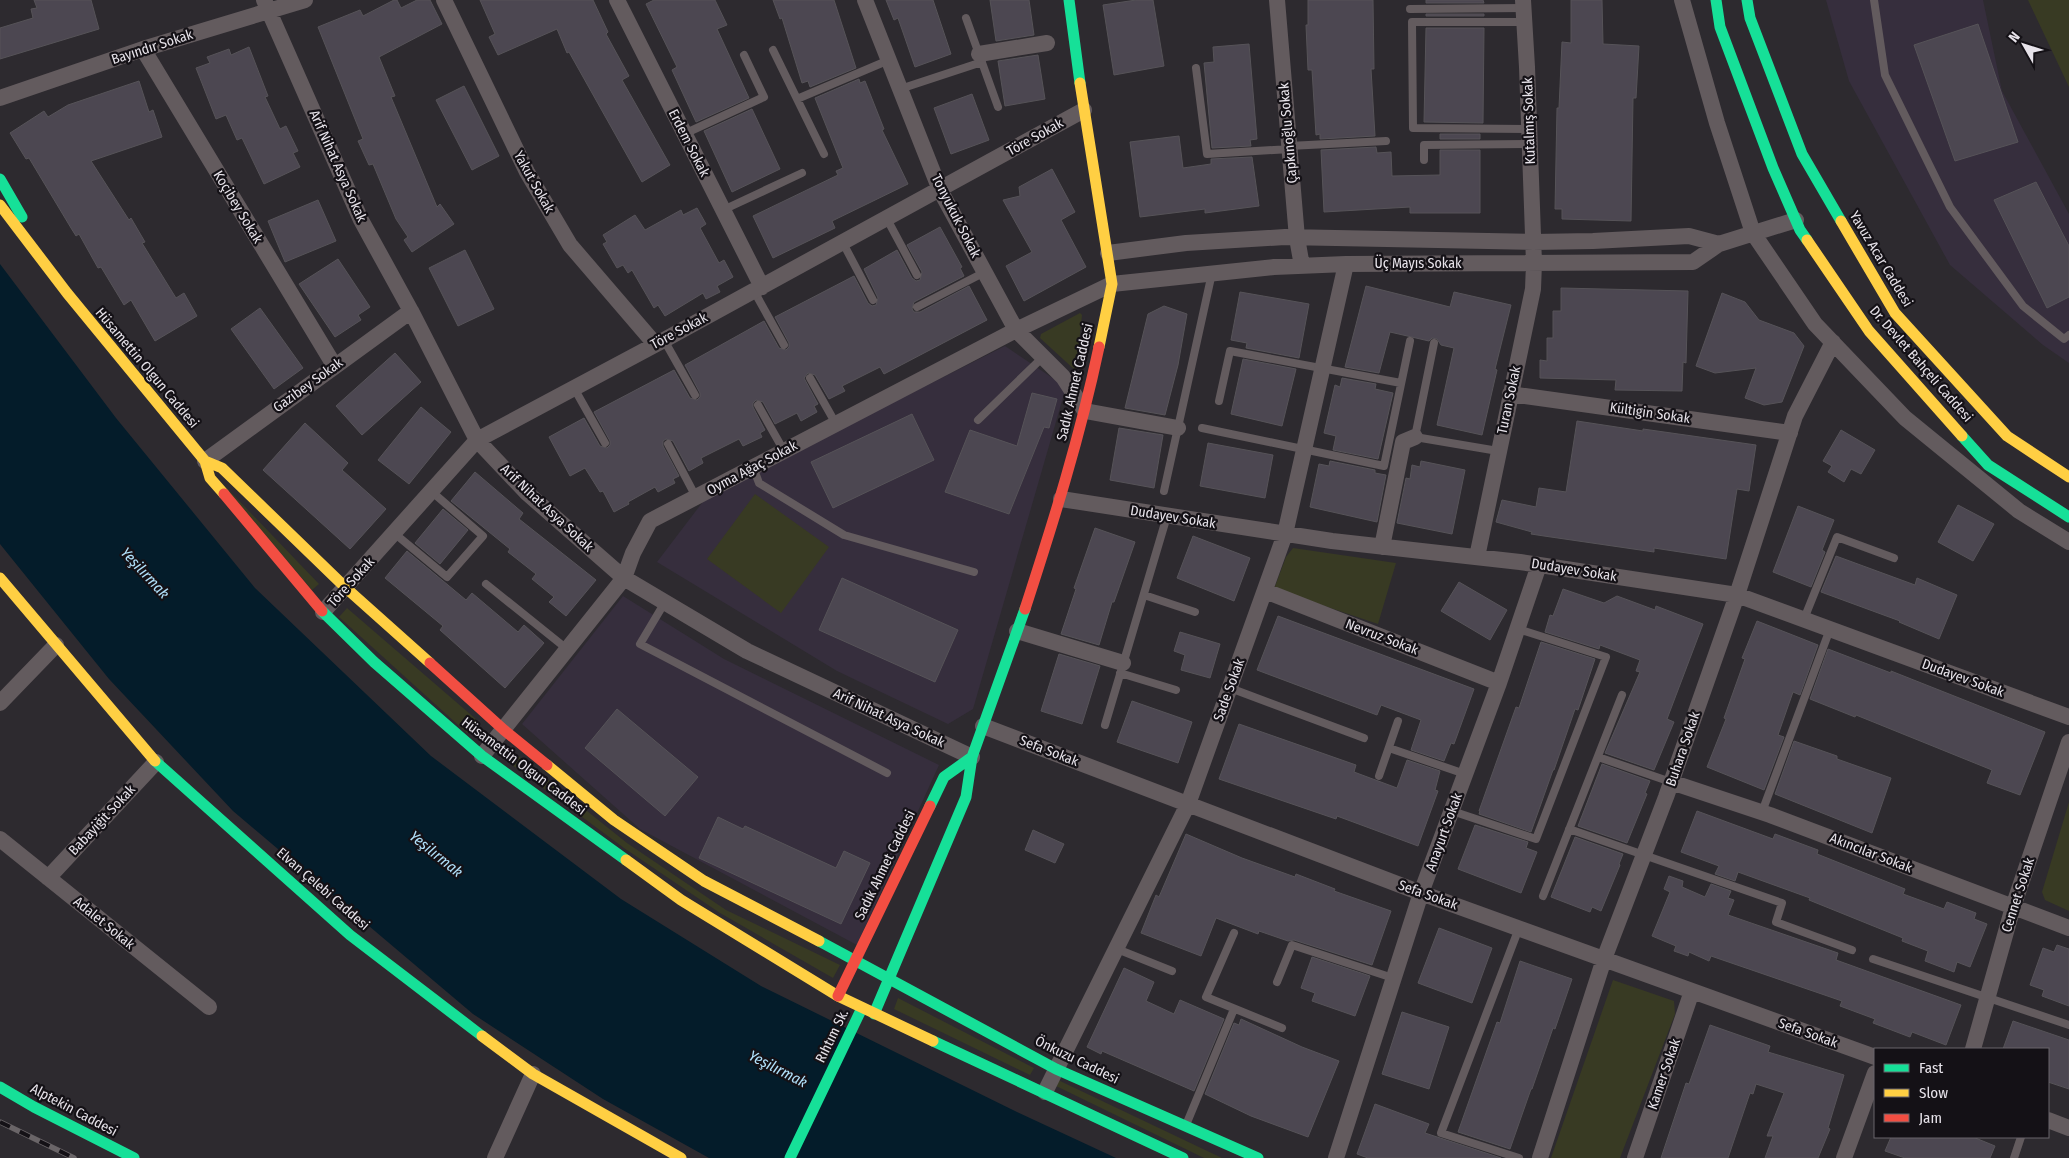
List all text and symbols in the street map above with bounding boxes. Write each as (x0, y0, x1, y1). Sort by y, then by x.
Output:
north arrow (1999, 20, 2049, 70)
street label: Bayındır Sokak (109, 26, 195, 68)
text: N (2005, 29, 2024, 46)
street label: Kutalmış Sokak (1519, 77, 1539, 165)
street label: Çapkınoğlu Sokak (1275, 81, 1301, 184)
street label: Erdem Sokak (665, 106, 713, 180)
street label: Arif Nihat Asya Sokak (306, 107, 371, 225)
street label: Töre Sokak (1004, 114, 1067, 159)
street label: Yakut Sokak (510, 148, 558, 216)
street label: Koçibey Sokak (210, 167, 267, 247)
street label: Tonyukuk Sokak (928, 171, 985, 261)
street label: Yavuz Acar Caddesi (1846, 208, 1916, 310)
street label: Üç Mayıs Sokak (1374, 254, 1462, 272)
street label: Dr. Devlet Bahçeli Caddesi (1866, 303, 1976, 425)
street label: Hüsamettin Olgun Caddesi (92, 304, 202, 432)
street label: Töre Sokak (648, 309, 711, 353)
street label: Sadık Ahmet Caddesi (1053, 322, 1097, 442)
street label: Gazibey Sokak (270, 354, 346, 416)
street label: Turan Sokak (1493, 364, 1525, 436)
street label: Kültigin Sokak (1609, 399, 1692, 427)
street label: Oyma Ağaç Sokak (704, 437, 800, 499)
street label: Arif Nihat Asya Sokak (497, 461, 597, 556)
street label: Dudayev Sokak (1129, 502, 1217, 532)
water label: Yeşilırmak (117, 544, 174, 603)
street label: Töre Sokak (324, 553, 378, 611)
street label: Dudayev Sokak (1530, 555, 1618, 585)
street label: Nevruz Sokak (1343, 615, 1421, 659)
street label: Dudayev Sokak (1920, 655, 2007, 701)
street label: Sade Sokak (1210, 656, 1248, 724)
street label: Arif Nihat Asya Sokak (831, 685, 948, 751)
street label: Buhara Sokak (1662, 709, 1704, 789)
street label: Hüsamettin Olgun Caddesi (458, 714, 590, 818)
street label: Sefa Sokak (1017, 732, 1081, 770)
street label: Babayiğit Sokak (65, 781, 139, 859)
street label: Anayurt Sokak (1422, 790, 1466, 873)
street label: Sadık Ahmet Caddesi (851, 807, 919, 923)
water label: Yeşilırmak (406, 827, 467, 881)
street label: Akıncılar Sokak (1827, 829, 1915, 877)
street label: Elvan Çelebi Caddesi (273, 844, 373, 934)
street label: Cennet Sokak (1998, 855, 2038, 934)
street label: Sefa Sokak (1396, 876, 1460, 914)
street label: Adalet Sokak (70, 893, 138, 953)
street label: Rıhtım Sk. (812, 1007, 852, 1065)
street label: Sefa Sokak (1776, 1014, 1840, 1052)
street label: Önkuzu Caddesi (1032, 1031, 1122, 1088)
street label: Kamer Sokak (1644, 1036, 1684, 1112)
water label: Yeşilırmak (746, 1047, 811, 1092)
legend (1874, 1048, 2049, 1138)
text: Fast (1919, 1059, 1943, 1077)
street label: Alptekin Caddesi (28, 1080, 120, 1140)
text: Slow (1919, 1084, 1948, 1102)
text: Jam (1919, 1109, 1942, 1127)

